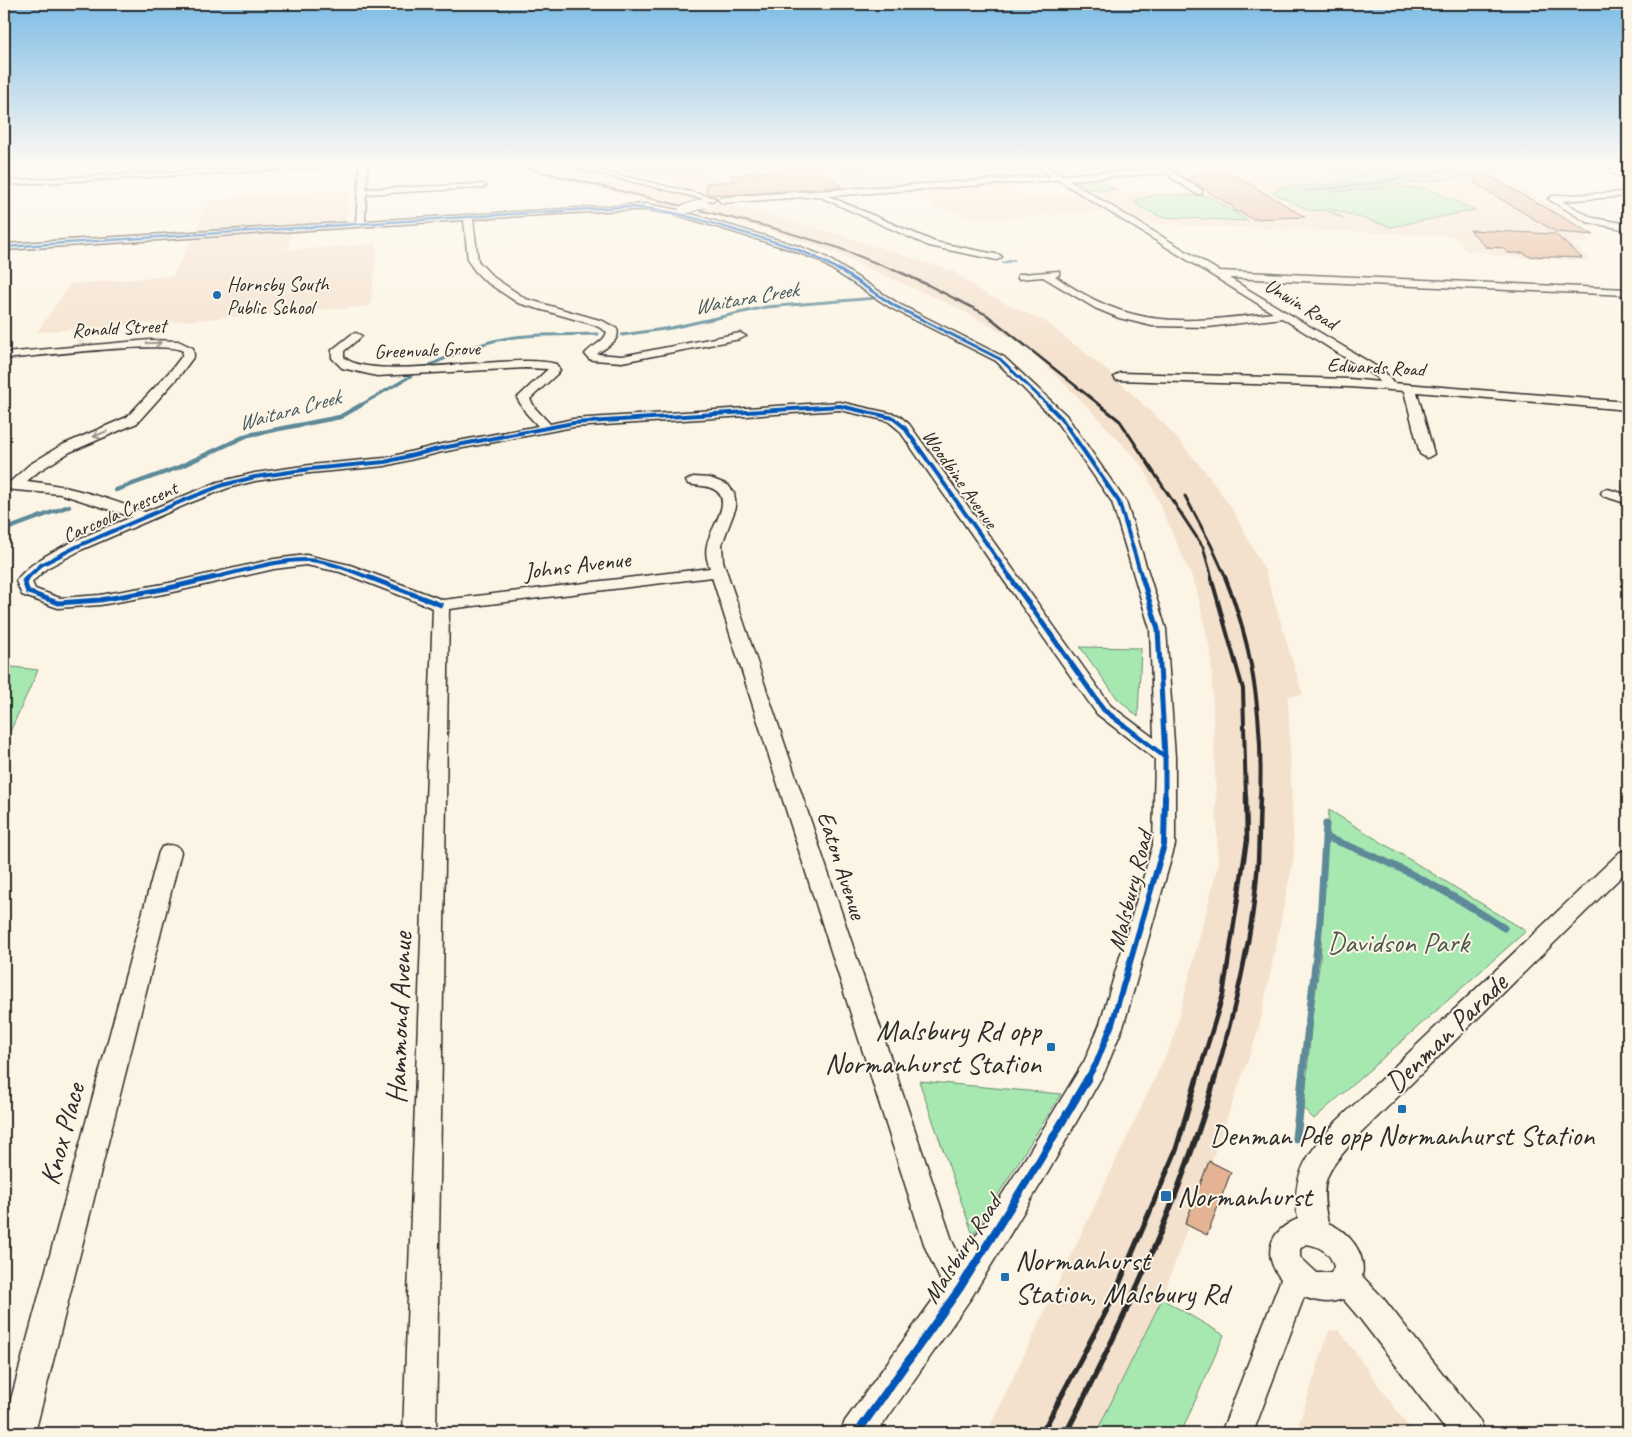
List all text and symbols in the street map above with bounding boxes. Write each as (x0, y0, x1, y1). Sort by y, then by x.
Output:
place label: Hornsby South Public School (227, 272, 330, 320)
street label: Unwin Road (1260, 273, 1345, 337)
water label: Waitara Creek (692, 276, 803, 320)
marker: Hornsby South Public School (211, 289, 223, 301)
street label: Ronald Street (71, 313, 170, 343)
street label: Greenvale Grove (374, 336, 482, 364)
one-way arrow (146, 339, 162, 348)
street label: Edwards Road (1326, 352, 1429, 382)
water label: Waitara Creek (235, 383, 346, 436)
street label: Woodbine Avenue (917, 425, 1004, 535)
one-way arrow (93, 430, 108, 439)
street label: Carcoola Crescent (59, 475, 183, 548)
street label: Johns Avenue (521, 543, 634, 587)
street label: Eaton Avenue (811, 807, 874, 925)
street label: Malsbury Road (1101, 824, 1160, 954)
park label: Davidson Park (1327, 924, 1471, 961)
street label: Hammond Avenue (378, 930, 421, 1104)
street label: Denman Parade (1377, 964, 1516, 1101)
place label: Malsbury Rd opp Normanhurst Station (825, 1012, 1043, 1082)
marker: Malsbury Rd opp Normanhurst Station (1045, 1041, 1057, 1053)
street label: Knox Place (31, 1078, 94, 1189)
marker: Denman Pde opp Normanhurst Station (1396, 1103, 1408, 1115)
place label: Denman Pde opp Normanhurst Station (1210, 1117, 1595, 1154)
place label: Normanhurst (1177, 1178, 1314, 1215)
street label: Malsbury Road (916, 1186, 1010, 1309)
marker: Normanhurst (1159, 1189, 1173, 1203)
place label: Normanhurst Station, Malsbury Rd (1015, 1242, 1233, 1312)
marker: Normanhurst Station, Malsbury Rd (999, 1271, 1011, 1283)

